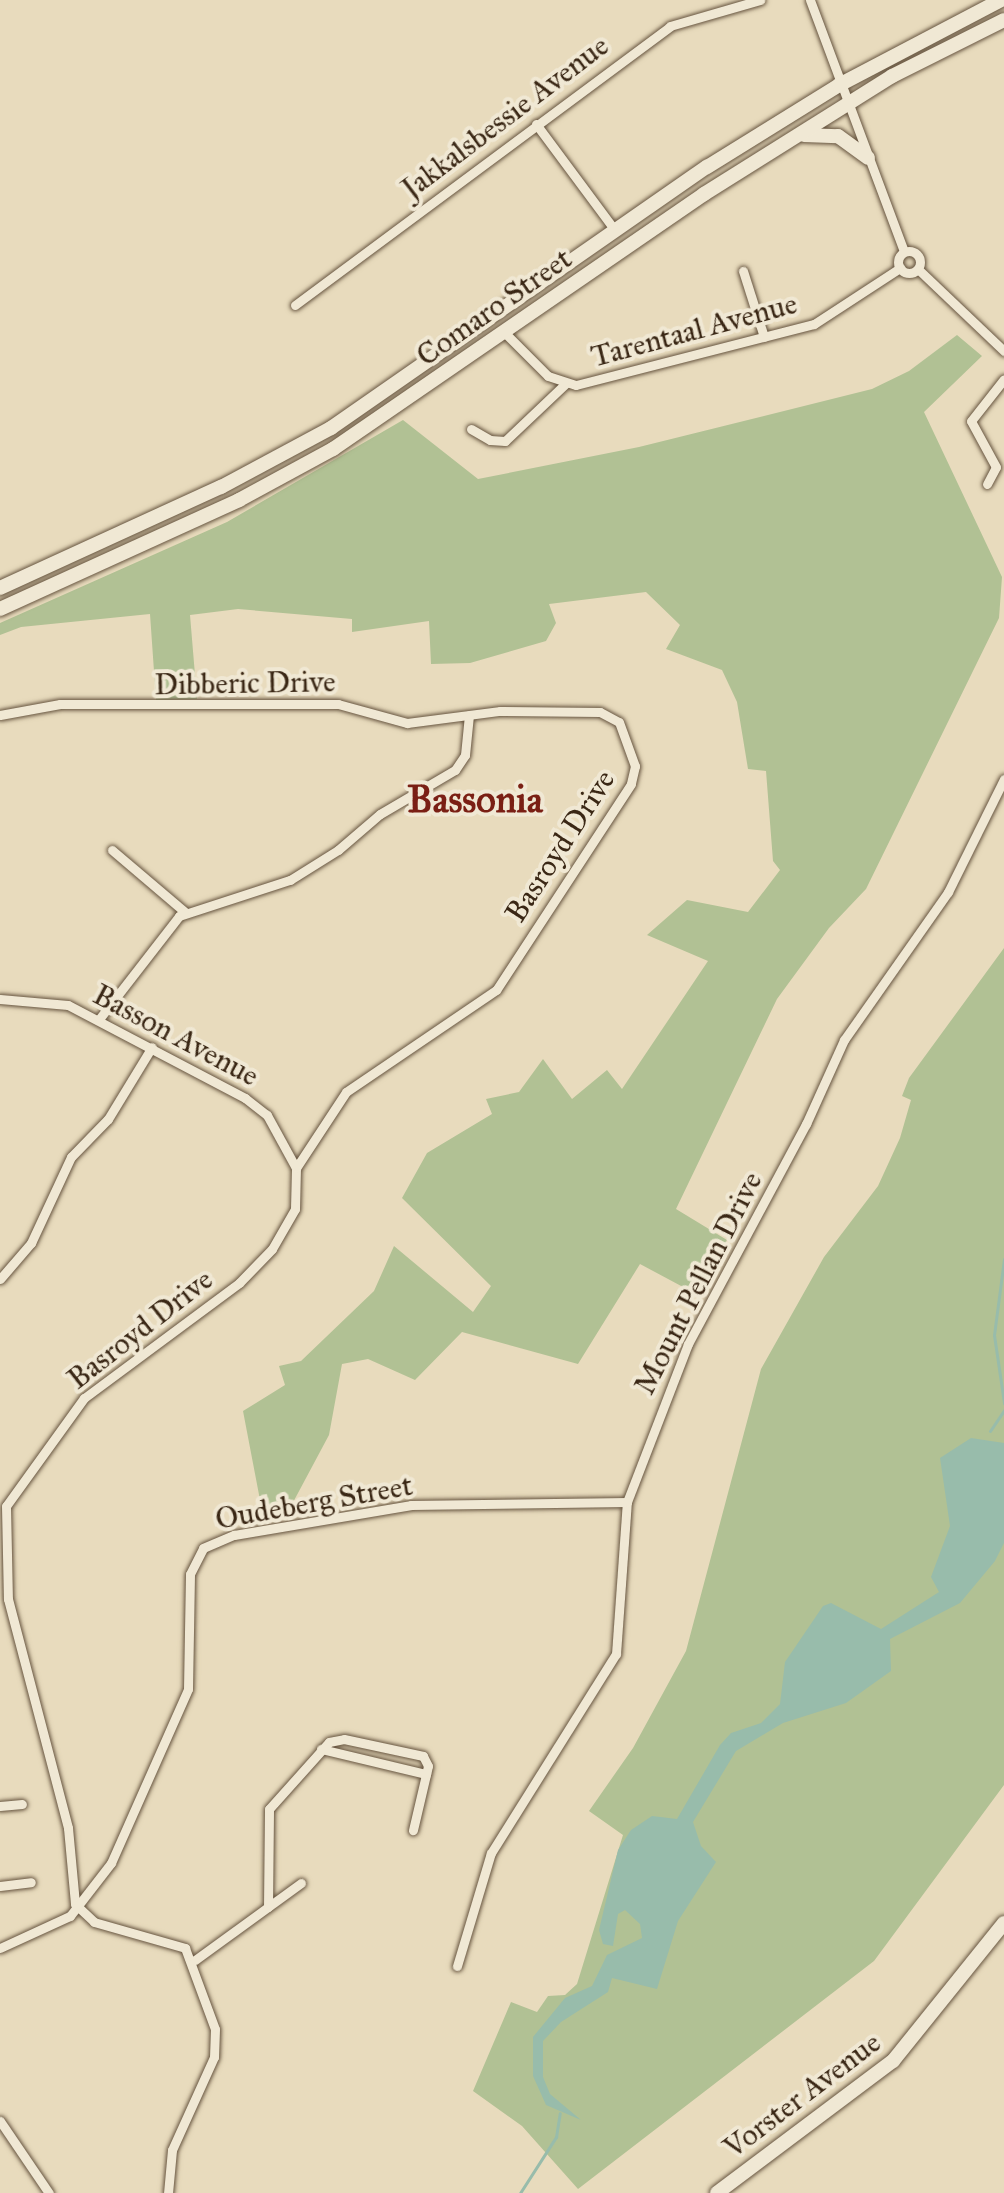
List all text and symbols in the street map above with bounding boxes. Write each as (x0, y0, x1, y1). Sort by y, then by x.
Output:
street label: Jakkalsbessie Avenue (394, 27, 616, 207)
street label: Comaro Street (410, 240, 578, 374)
street label: Tarentaal Avenue (587, 285, 801, 375)
street label: Dibberic Drive (154, 663, 336, 703)
street label: Basroyd Drive (497, 763, 623, 929)
district label: Bassonia (407, 777, 543, 823)
street label: Basson Avenue (87, 976, 265, 1094)
street label: Mount Pellan Drive (626, 1166, 770, 1400)
street label: Basroyd Drive (60, 1261, 220, 1397)
street label: Oudeberg Street (213, 1467, 415, 1537)
street label: Vorster Avenue (716, 2024, 888, 2166)

